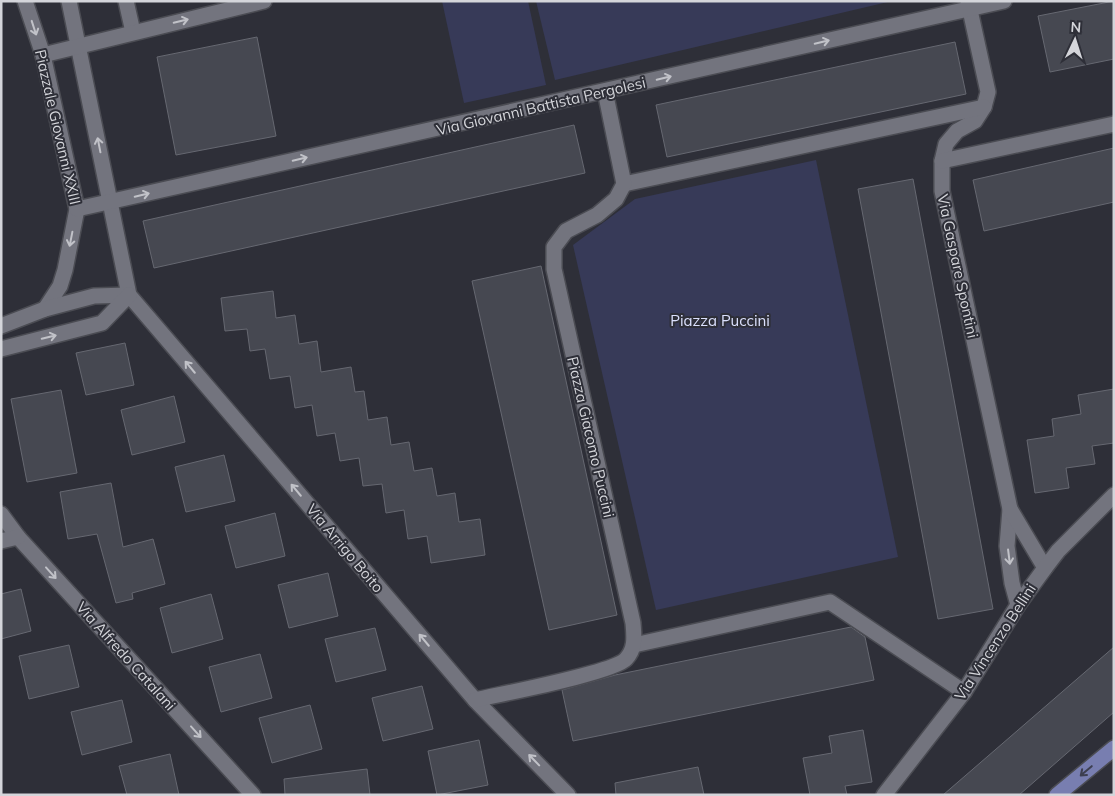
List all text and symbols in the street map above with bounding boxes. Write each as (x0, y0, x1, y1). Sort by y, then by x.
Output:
north arrow (1050, 15, 1100, 65)
one-way arrow (172, 16, 188, 25)
text: N (1070, 18, 1082, 36)
one-way arrow (30, 20, 39, 35)
one-way arrow (814, 37, 830, 46)
street label: Piazzale Giovanni XXIII (31, 48, 85, 206)
street label: Via Giovanni Battista Pergolesi (435, 73, 647, 139)
one-way arrow (655, 73, 671, 82)
one-way arrow (94, 137, 103, 153)
one-way arrow (292, 154, 308, 163)
one-way arrow (133, 190, 149, 199)
street label: Via Gaspare Spontini (933, 192, 983, 340)
one-way arrow (66, 231, 75, 247)
park label: Piazza Puccini (670, 311, 770, 330)
one-way arrow (40, 332, 56, 341)
street label: Piazza Giacomo Puccini (563, 355, 619, 519)
one-way arrow (185, 360, 196, 373)
one-way arrow (290, 484, 301, 497)
street label: Via Arrigo Boito (302, 500, 388, 596)
one-way arrow (1004, 549, 1014, 565)
one-way arrow (45, 567, 57, 580)
street label: Via Vincenzo Bellini (950, 580, 1040, 704)
street label: Via Alfredo Catalani (72, 598, 180, 714)
one-way arrow (418, 634, 430, 647)
one-way arrow (190, 726, 202, 738)
one-way arrow (528, 754, 540, 766)
one-way arrow (1079, 766, 1092, 777)

